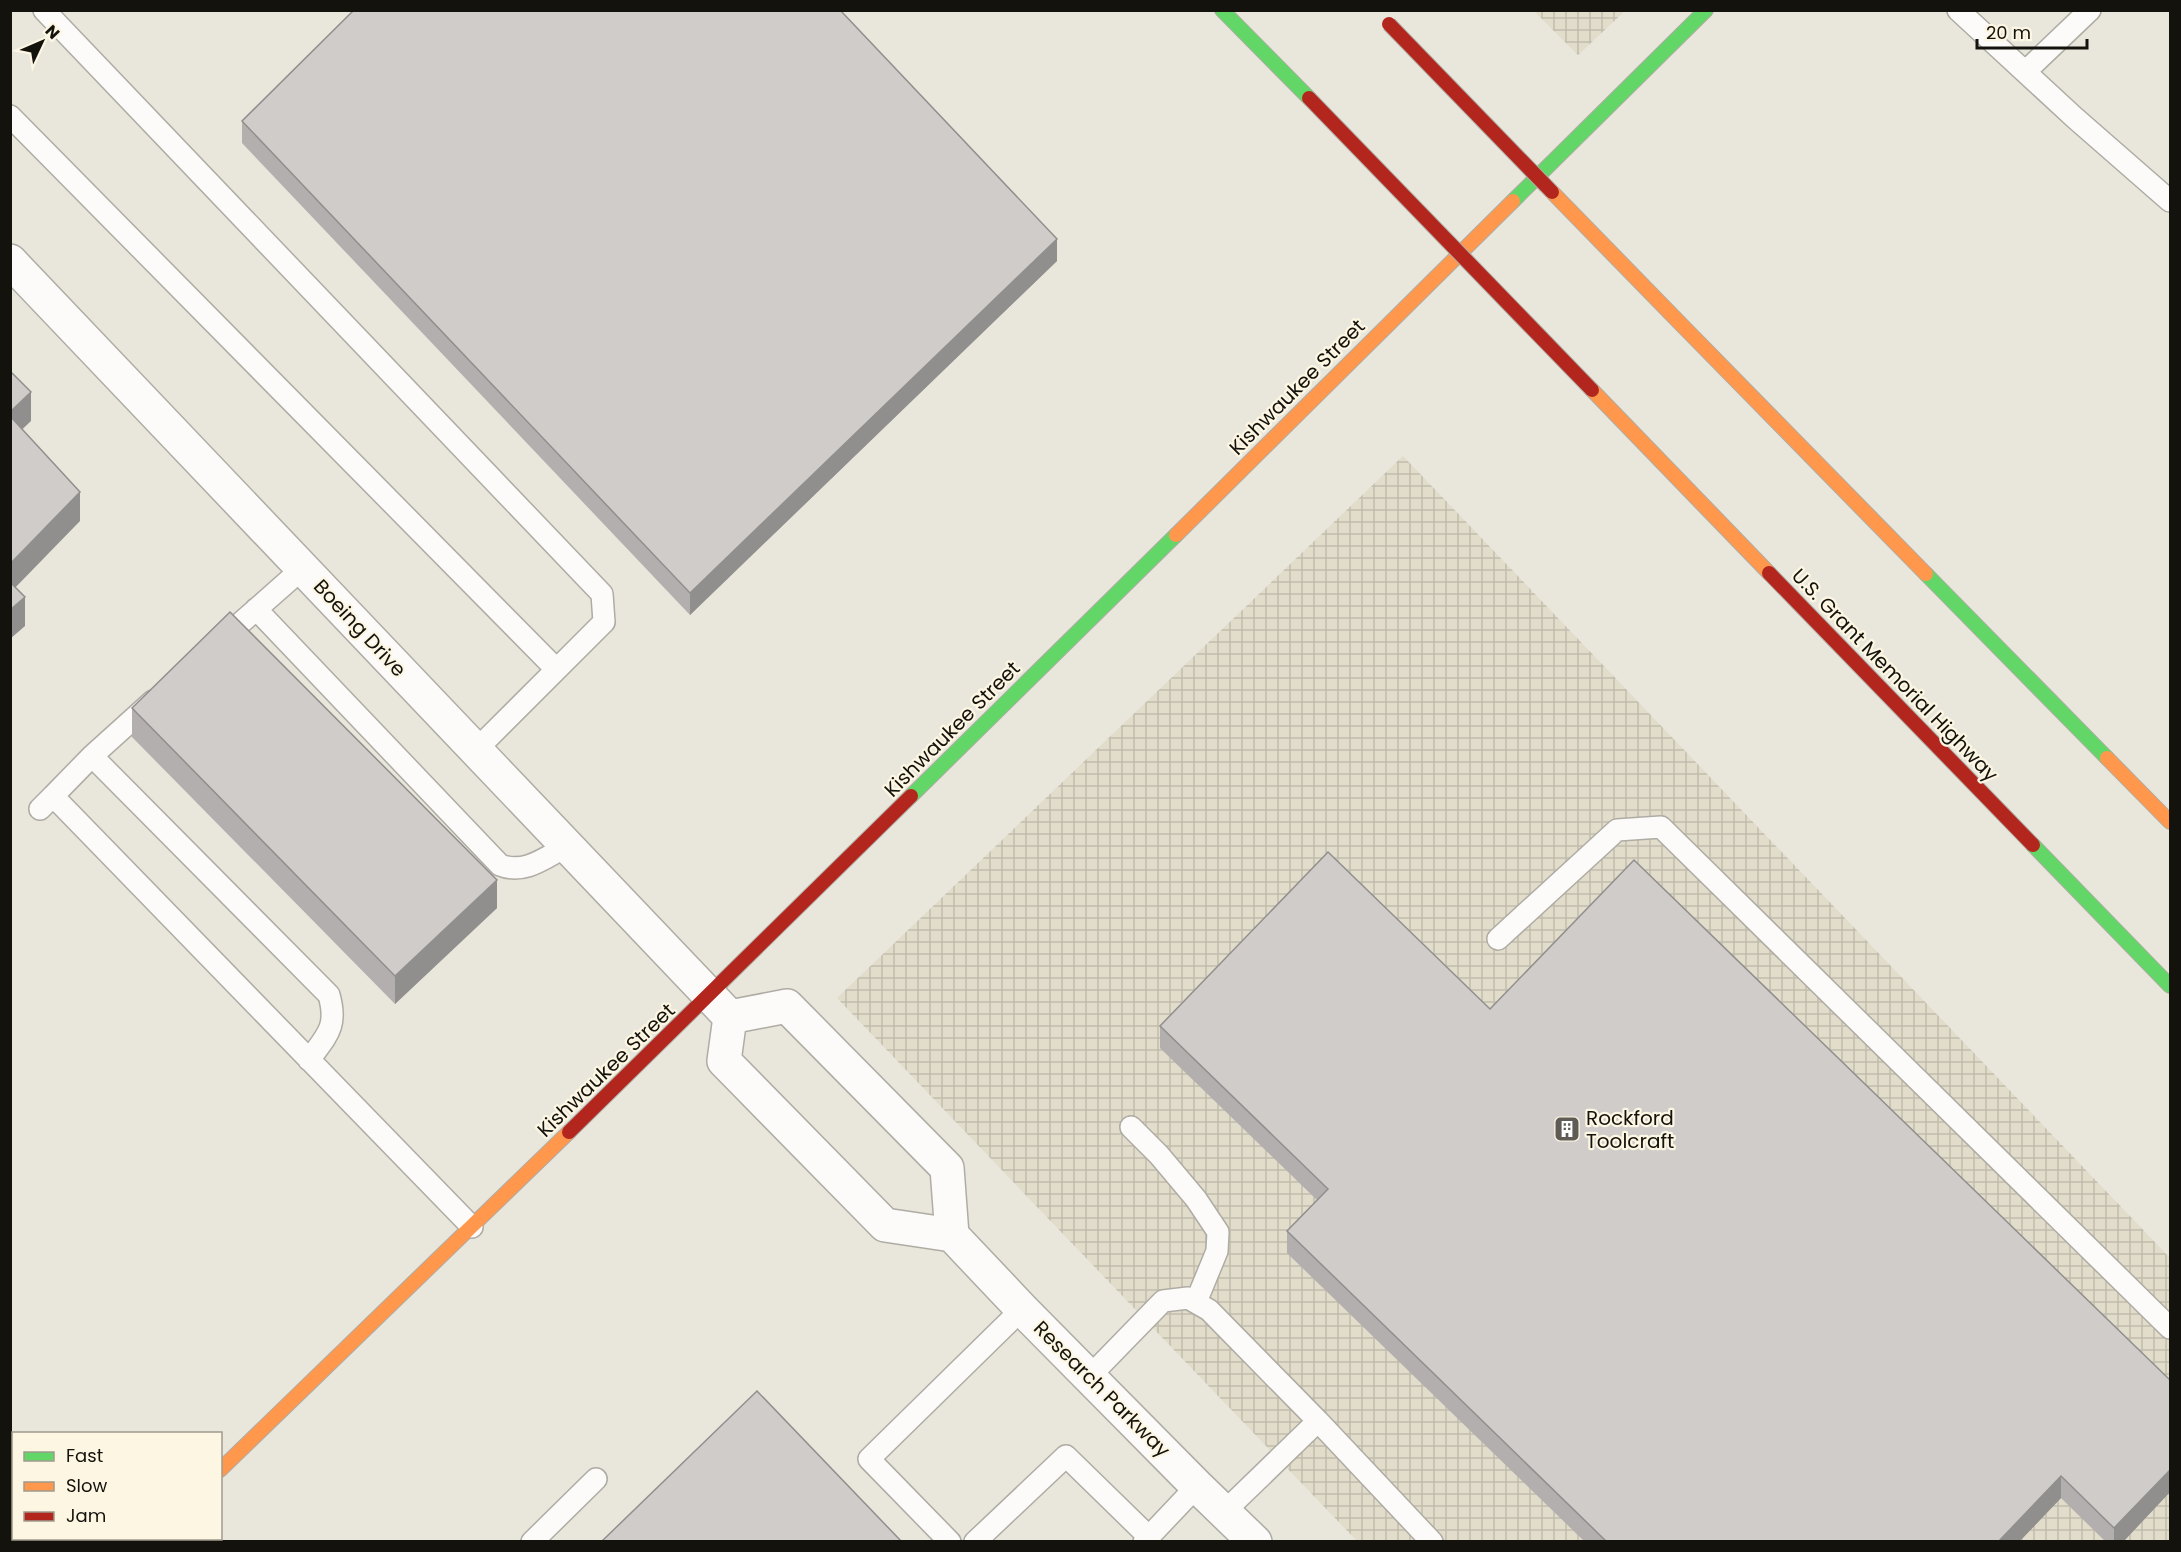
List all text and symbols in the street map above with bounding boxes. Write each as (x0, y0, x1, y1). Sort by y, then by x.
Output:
north arrow (12, 12, 72, 72)
scale bar (1977, 12, 2086, 50)
text: N (40, 20, 65, 44)
text: 20 m (1986, 20, 2031, 45)
street label: Kishwaukee Street (1223, 313, 1371, 461)
street label: U.S. Grant Memorial Highway (1785, 562, 2005, 788)
street label: Boeing Drive (307, 573, 413, 683)
street label: Kishwaukee Street (878, 655, 1026, 803)
street label: Kishwaukee Street (531, 997, 681, 1143)
place label: Rockford Toolcraft (1586, 1104, 1674, 1155)
building icon: Rockford Toolcraft (1552, 1114, 1582, 1144)
street label: Research Parkway (1028, 1315, 1176, 1463)
legend (12, 1432, 222, 1540)
text: Fast (66, 1443, 103, 1468)
text: Slow (66, 1473, 108, 1498)
text: Jam (66, 1503, 106, 1528)

